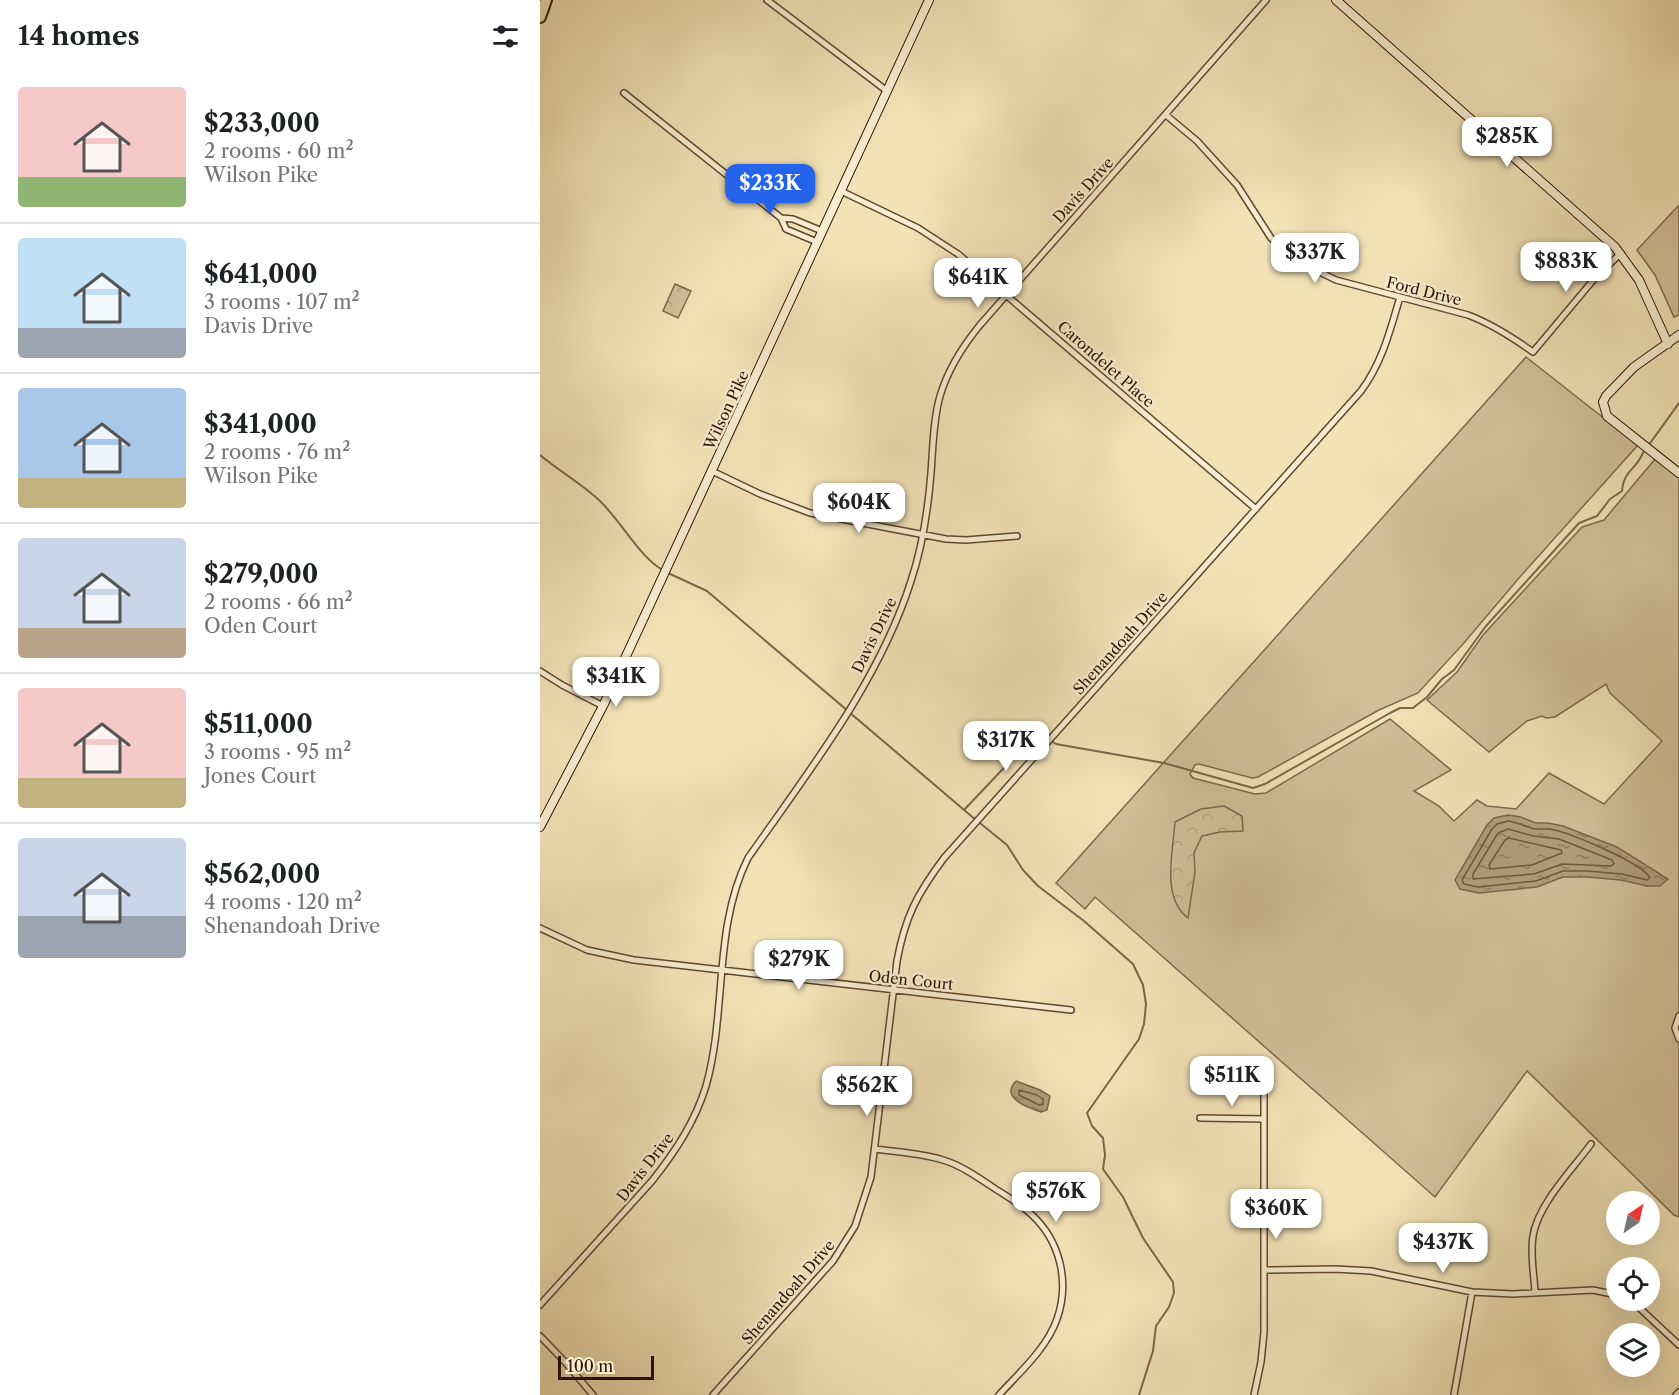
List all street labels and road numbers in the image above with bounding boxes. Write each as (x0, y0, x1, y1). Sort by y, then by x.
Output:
street label: Davis Drive (1049, 153, 1117, 227)
street label: Ford Drive (1385, 273, 1463, 309)
street label: Carondelet Place (1054, 317, 1158, 411)
street label: Wilson Pike (699, 367, 753, 454)
street label: Shenandoah Drive (1069, 588, 1171, 698)
street label: Davis Drive (848, 594, 900, 676)
street label: Oden Court (868, 966, 955, 994)
street label: Davis Drive (612, 1129, 678, 1205)
street label: Shenandoah Drive (738, 1236, 838, 1348)

